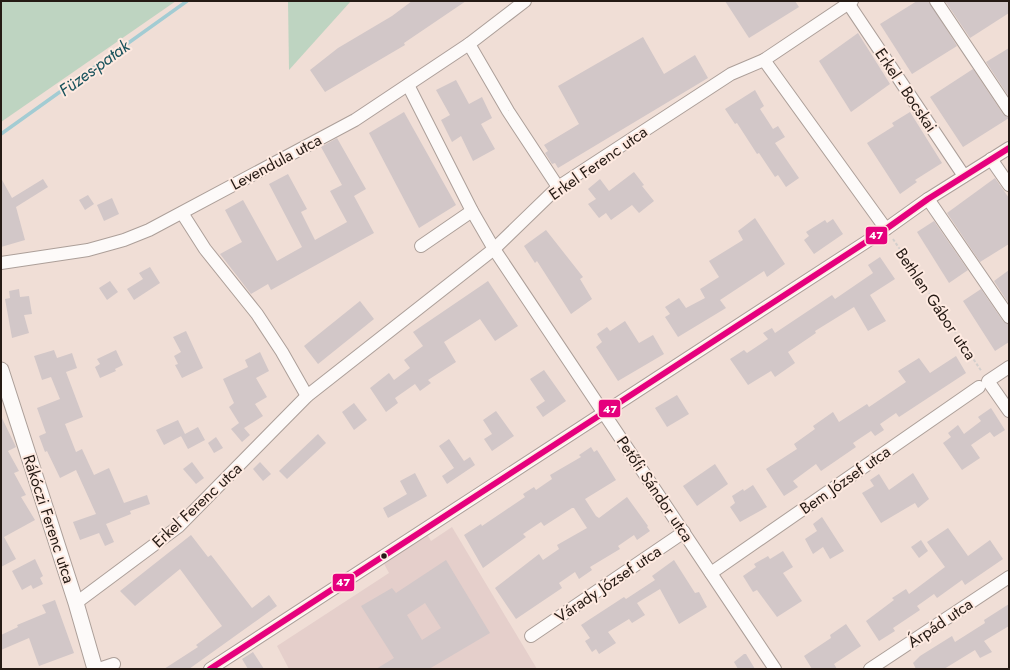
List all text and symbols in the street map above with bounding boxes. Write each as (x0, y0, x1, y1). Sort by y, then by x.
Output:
water label: Füzes-patak (54, 34, 135, 102)
street label: Erkel - Bocskai (869, 44, 943, 136)
street label: Erkel Ferenc utca (544, 120, 652, 206)
street label: Levendula utca (226, 128, 326, 196)
line badge: 47 (865, 226, 888, 245)
text: 47 (869, 227, 884, 243)
street label: Bethlen Gábor utca (890, 244, 982, 364)
line badge: 47 (598, 399, 621, 418)
text: 47 (603, 401, 618, 417)
street label: Petőfi Sándor utca (611, 431, 699, 547)
street label: Bem József utca (795, 440, 895, 520)
street label: Rákóczi Ferenc utca (17, 452, 81, 586)
street label: Erkel Ferenc utca (147, 457, 247, 553)
street label: Várady József utca (550, 540, 666, 628)
unlabelled marker (379, 551, 389, 561)
line badge: 47 (332, 573, 355, 592)
text: 47 (336, 574, 351, 590)
street label: Árpád utca (903, 593, 977, 653)

